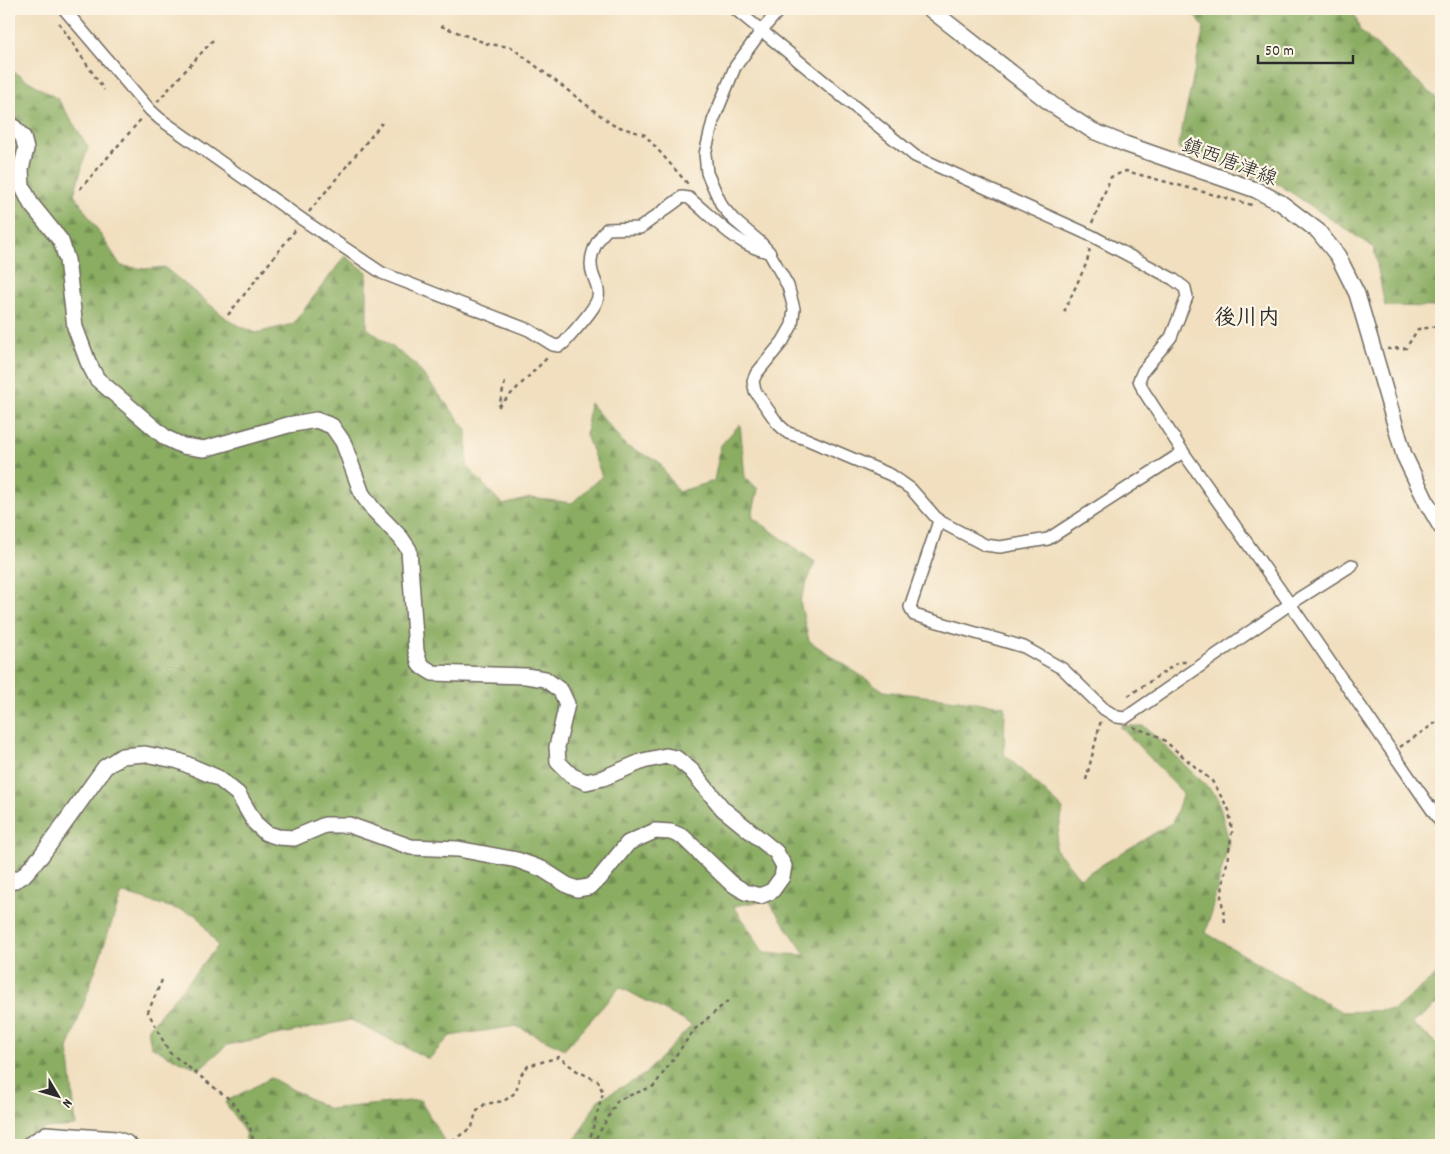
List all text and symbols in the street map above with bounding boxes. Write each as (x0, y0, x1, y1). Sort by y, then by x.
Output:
scale bar (1258, 32, 1352, 64)
text: 50 m (1265, 41, 1294, 63)
street label: 鎮西唐津線 (1177, 133, 1281, 195)
district label: 後川内 (1214, 304, 1280, 335)
north arrow (32, 1072, 82, 1122)
text: N (57, 1094, 77, 1112)

